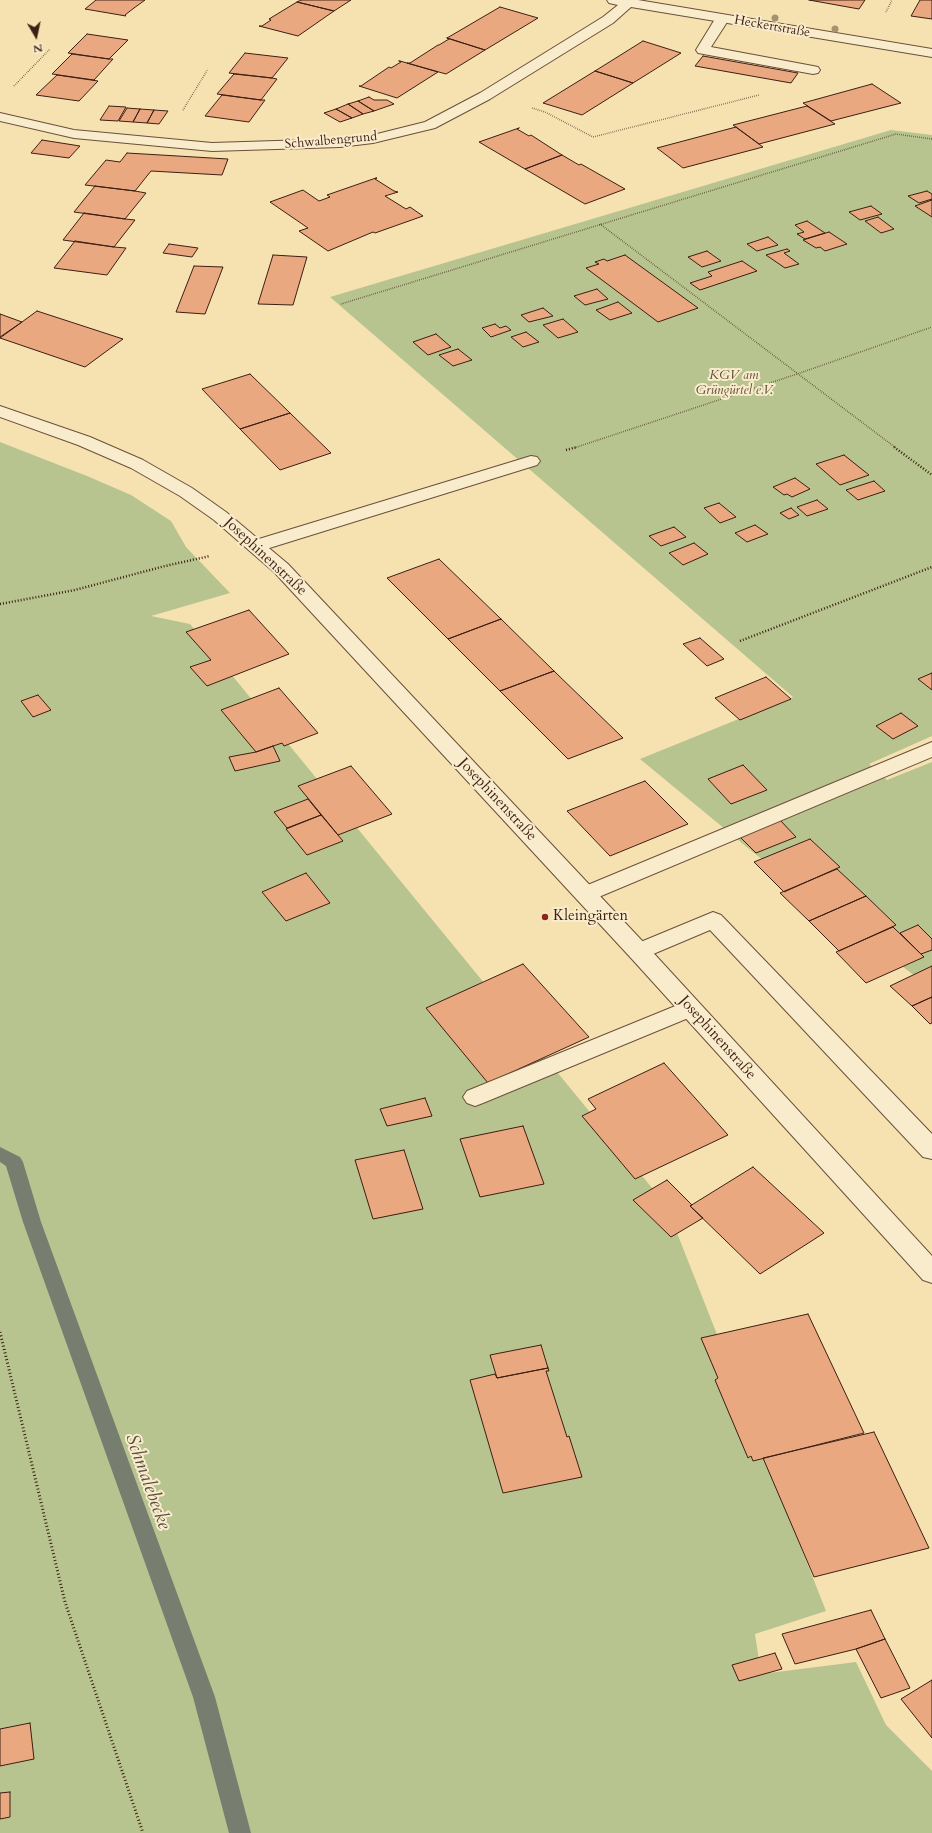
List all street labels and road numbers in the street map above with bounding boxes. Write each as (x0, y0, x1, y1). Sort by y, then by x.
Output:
street label: Heckertstraße (733, 13, 811, 41)
street label: Schwalbengrund (284, 129, 378, 153)
street label: Josephinenstraße (220, 514, 310, 600)
street label: Josephinenstraße (454, 755, 540, 845)
street label: Josephinenstraße (675, 992, 759, 1084)

